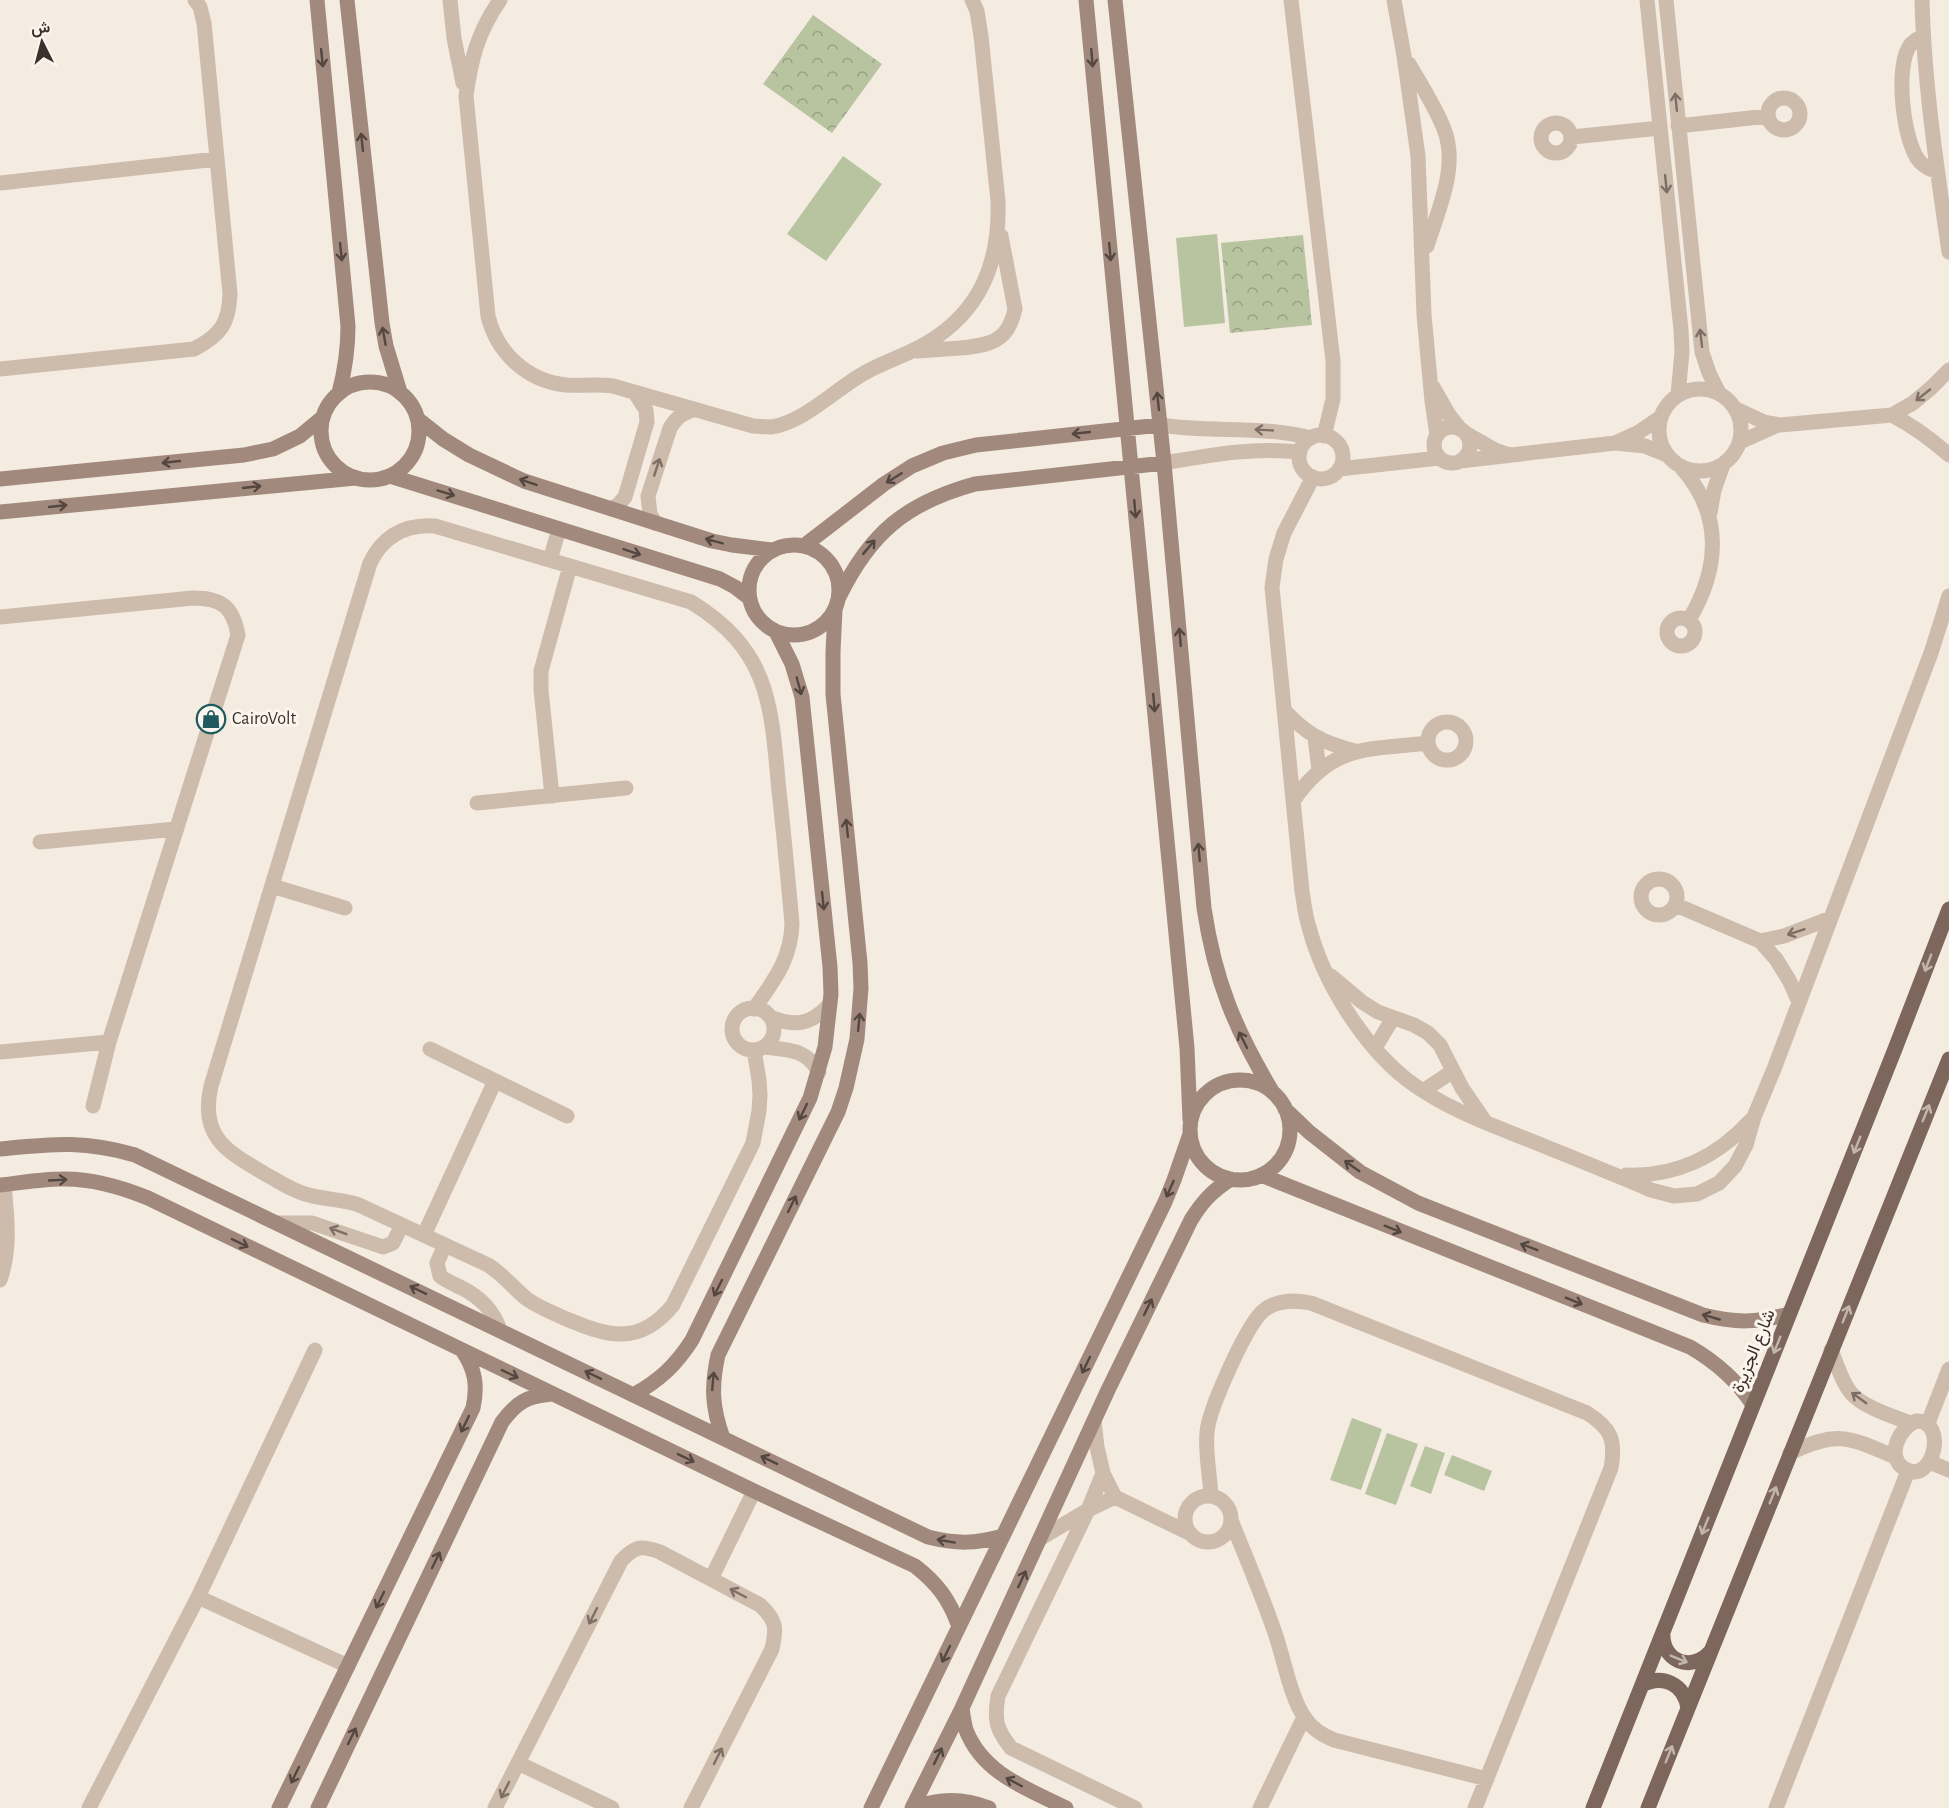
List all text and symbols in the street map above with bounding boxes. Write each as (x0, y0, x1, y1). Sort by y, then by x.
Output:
north arrow (12, 12, 72, 72)
text: ش (30, 19, 51, 38)
one-way arrow (317, 48, 328, 68)
one-way arrow (1087, 48, 1098, 68)
one-way arrow (1670, 93, 1681, 113)
one-way arrow (356, 132, 367, 152)
one-way arrow (1661, 173, 1672, 193)
one-way arrow (336, 242, 347, 262)
one-way arrow (1105, 242, 1116, 262)
one-way arrow (378, 326, 389, 346)
one-way arrow (1695, 329, 1706, 349)
one-way arrow (1915, 388, 1931, 401)
one-way arrow (1152, 392, 1163, 412)
one-way arrow (1255, 424, 1275, 435)
one-way arrow (1072, 428, 1092, 439)
one-way arrow (161, 457, 181, 468)
one-way arrow (652, 458, 663, 477)
one-way arrow (886, 472, 903, 484)
one-way arrow (519, 476, 538, 487)
one-way arrow (242, 481, 262, 492)
one-way arrow (436, 489, 455, 500)
one-way arrow (1130, 499, 1141, 519)
one-way arrow (48, 500, 68, 511)
one-way arrow (705, 535, 724, 546)
one-way arrow (863, 539, 876, 555)
one-way arrow (622, 547, 641, 558)
one-way arrow (1174, 628, 1185, 647)
one-way arrow (794, 676, 805, 695)
one-way arrow (1149, 693, 1160, 713)
shop icon: CairoVolt (195, 703, 227, 735)
place label: CairoVolt (232, 710, 296, 728)
one-way arrow (841, 819, 852, 838)
one-way arrow (1193, 843, 1204, 863)
one-way arrow (818, 890, 829, 910)
one-way arrow (1787, 927, 1806, 938)
one-way arrow (1922, 953, 1933, 972)
one-way arrow (853, 1013, 864, 1033)
one-way arrow (1237, 1032, 1249, 1050)
one-way arrow (797, 1103, 809, 1121)
one-way arrow (1922, 1105, 1933, 1123)
one-way arrow (1851, 1135, 1862, 1154)
one-way arrow (1345, 1160, 1361, 1172)
one-way arrow (48, 1174, 68, 1185)
one-way arrow (1164, 1180, 1176, 1198)
one-way arrow (787, 1195, 799, 1213)
one-way arrow (1383, 1224, 1401, 1235)
one-way arrow (329, 1225, 348, 1236)
one-way arrow (231, 1237, 249, 1249)
one-way arrow (1521, 1241, 1539, 1252)
one-way arrow (712, 1278, 724, 1296)
one-way arrow (409, 1284, 427, 1296)
one-way arrow (1564, 1296, 1583, 1307)
one-way arrow (1143, 1299, 1154, 1317)
one-way arrow (1841, 1305, 1852, 1324)
street label: شارع الجزيرة (1729, 1307, 1781, 1396)
one-way arrow (1702, 1311, 1721, 1322)
one-way arrow (1771, 1336, 1782, 1354)
one-way arrow (1080, 1355, 1091, 1373)
one-way arrow (501, 1368, 519, 1380)
one-way arrow (585, 1369, 603, 1381)
one-way arrow (708, 1372, 719, 1392)
one-way arrow (1851, 1392, 1867, 1404)
one-way arrow (458, 1415, 470, 1433)
one-way arrow (677, 1453, 695, 1465)
one-way arrow (760, 1454, 778, 1466)
one-way arrow (1768, 1486, 1779, 1504)
one-way arrow (1699, 1517, 1710, 1535)
one-way arrow (936, 1535, 956, 1546)
one-way arrow (431, 1552, 442, 1570)
one-way arrow (1016, 1571, 1028, 1589)
one-way arrow (730, 1587, 747, 1599)
one-way arrow (374, 1590, 386, 1608)
one-way arrow (587, 1607, 598, 1625)
one-way arrow (940, 1644, 952, 1662)
one-way arrow (1670, 1654, 1688, 1665)
one-way arrow (346, 1728, 358, 1746)
one-way arrow (1664, 1745, 1675, 1763)
one-way arrow (712, 1747, 724, 1765)
one-way arrow (932, 1747, 944, 1765)
one-way arrow (289, 1766, 301, 1784)
one-way arrow (1006, 1776, 1023, 1788)
one-way arrow (498, 1781, 510, 1799)

